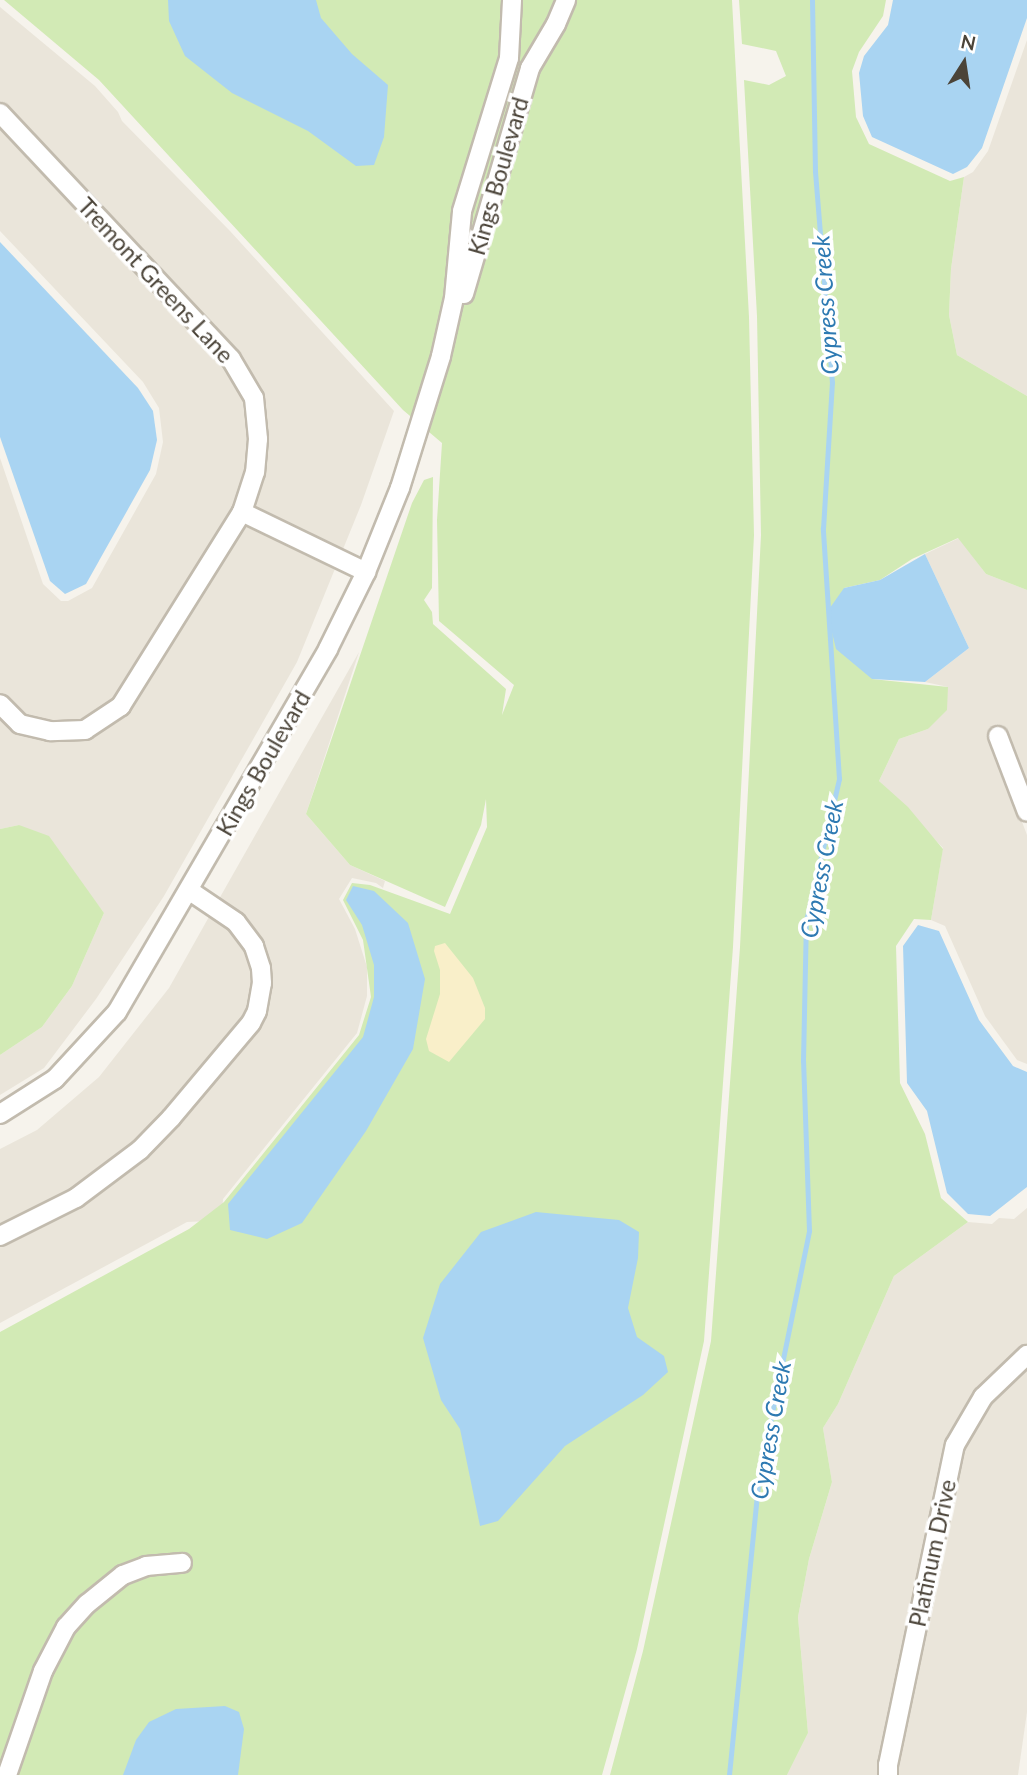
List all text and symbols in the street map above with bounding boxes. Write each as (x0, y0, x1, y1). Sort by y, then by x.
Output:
north arrow (929, 28, 999, 98)
text: N (959, 29, 978, 55)
street label: Kings Boulevard (462, 94, 534, 258)
street label: Tremont Greens Lane (72, 192, 240, 368)
water label: Cypress Creek (806, 234, 844, 376)
street label: Kings Boulevard (210, 685, 316, 841)
water label: Cypress Creek (794, 798, 848, 940)
water label: Cypress Creek (744, 1359, 796, 1501)
street label: Platinum Drive (903, 1477, 961, 1629)

